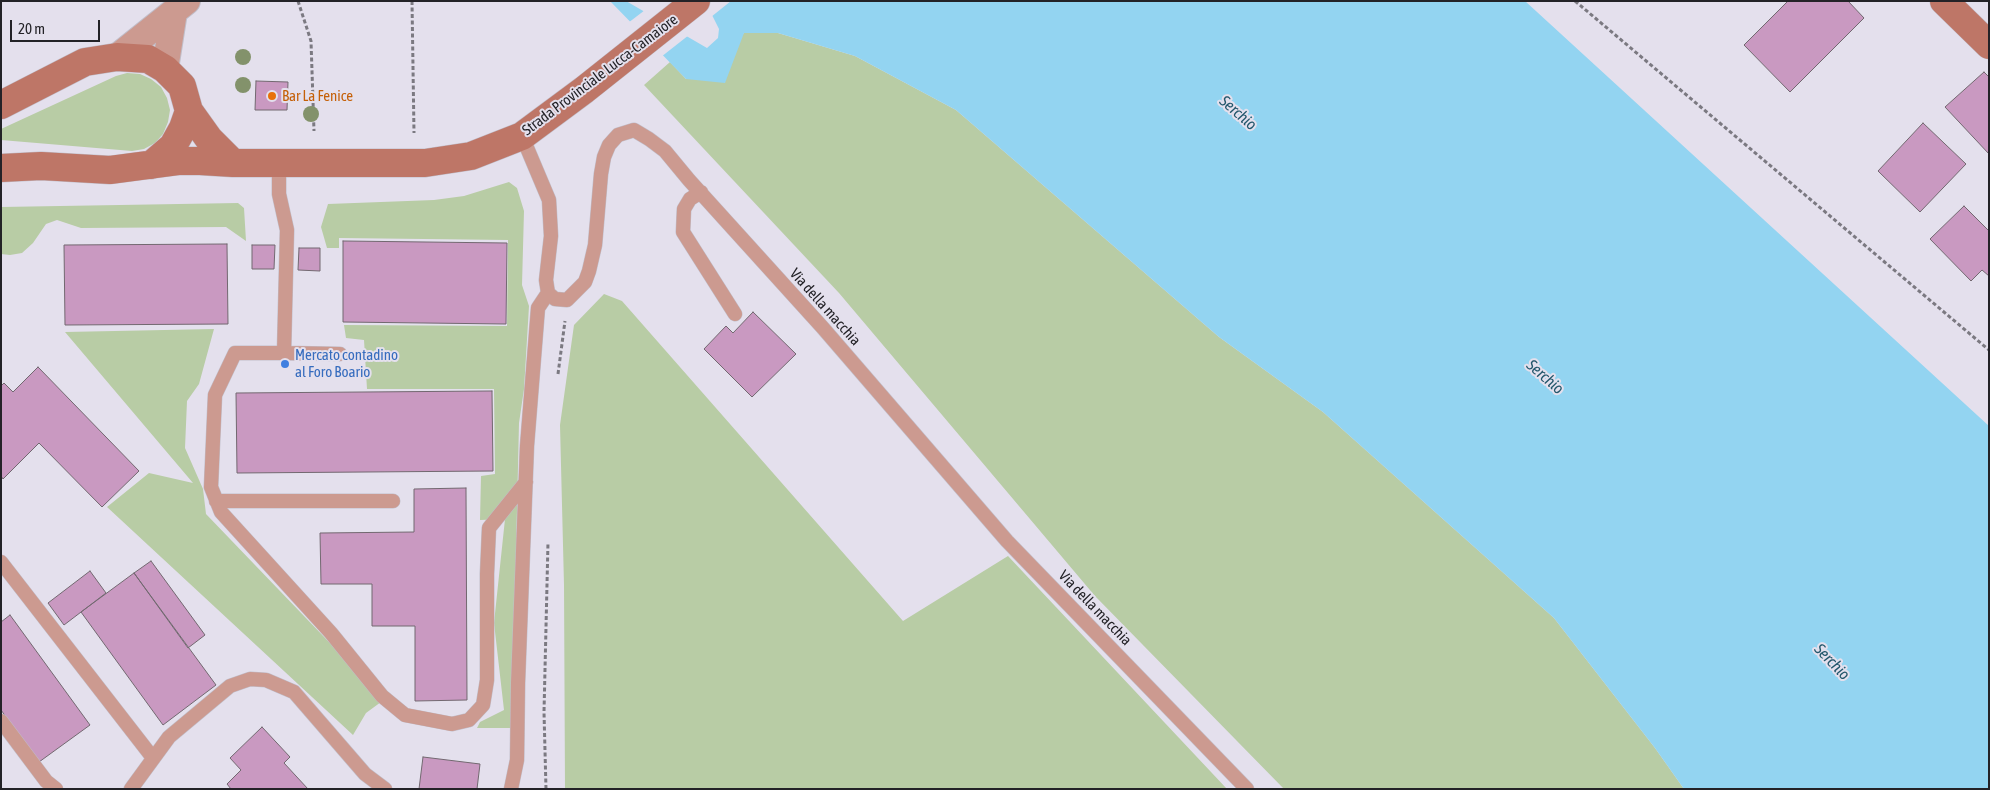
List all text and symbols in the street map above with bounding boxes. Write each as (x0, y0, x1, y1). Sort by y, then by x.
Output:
scale bar (12, 10, 102, 42)
street label: Strada Provinciale Lucca-Camaiore (519, 11, 681, 139)
text: 20 m (18, 20, 45, 37)
place label: Bar La Fenice (282, 87, 353, 105)
marker: Bar La Fenice (266, 90, 278, 102)
water label: Serchio (1215, 92, 1261, 134)
street label: Via della macchia (786, 265, 864, 349)
place label: Mercato contadino al Foro Boario (295, 346, 398, 381)
water label: Serchio (1522, 356, 1568, 398)
marker: Mercato contadino al Foro Boario (279, 358, 291, 370)
street label: Via della macchia (1055, 567, 1135, 649)
water label: Serchio (1810, 640, 1854, 684)

